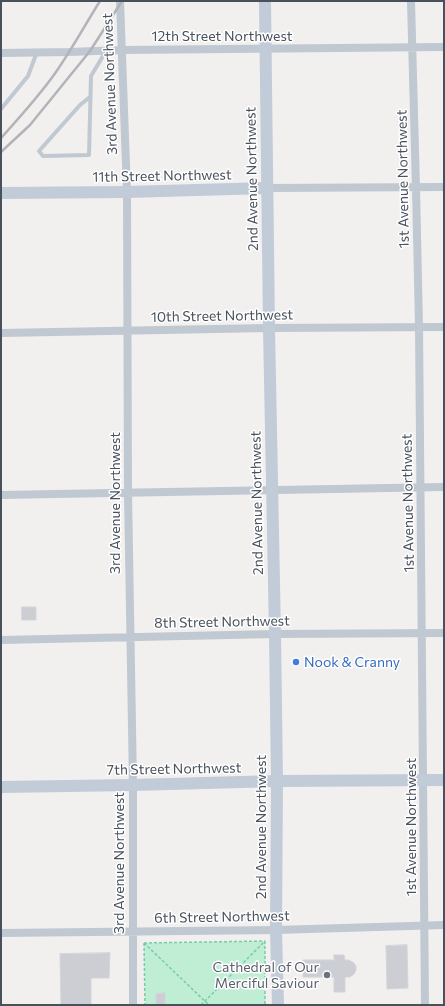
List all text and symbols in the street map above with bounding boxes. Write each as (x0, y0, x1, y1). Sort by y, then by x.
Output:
street label: 3rd Avenue Northwest (99, 13, 121, 155)
street label: 12th Street Northwest (152, 28, 292, 44)
street label: 2nd Avenue Northwest (242, 107, 262, 251)
street label: 1st Avenue Northwest (393, 110, 413, 248)
street label: 11th Street Northwest (92, 166, 232, 186)
street label: 10th Street Northwest (151, 306, 293, 326)
street label: 2nd Avenue Northwest (247, 431, 267, 575)
street label: 3rd Avenue Northwest (107, 432, 123, 574)
street label: 1st Avenue Northwest (398, 434, 418, 572)
street label: 8th Street Northwest (154, 612, 290, 632)
place label: Nook & Cranny (304, 654, 400, 670)
marker: Nook & Cranny (291, 657, 301, 667)
street label: 2nd Avenue Northwest (253, 755, 269, 899)
street label: 1st Avenue Northwest (403, 758, 419, 896)
street label: 7th Street Northwest (107, 759, 241, 779)
street label: 3rd Avenue Northwest (111, 792, 127, 934)
street label: 6th Street Northwest (154, 907, 290, 927)
place label: Cathedral of Our Merciful Saviour (213, 959, 319, 992)
marker: Cathedral of Our Merciful Saviour (322, 970, 332, 980)

